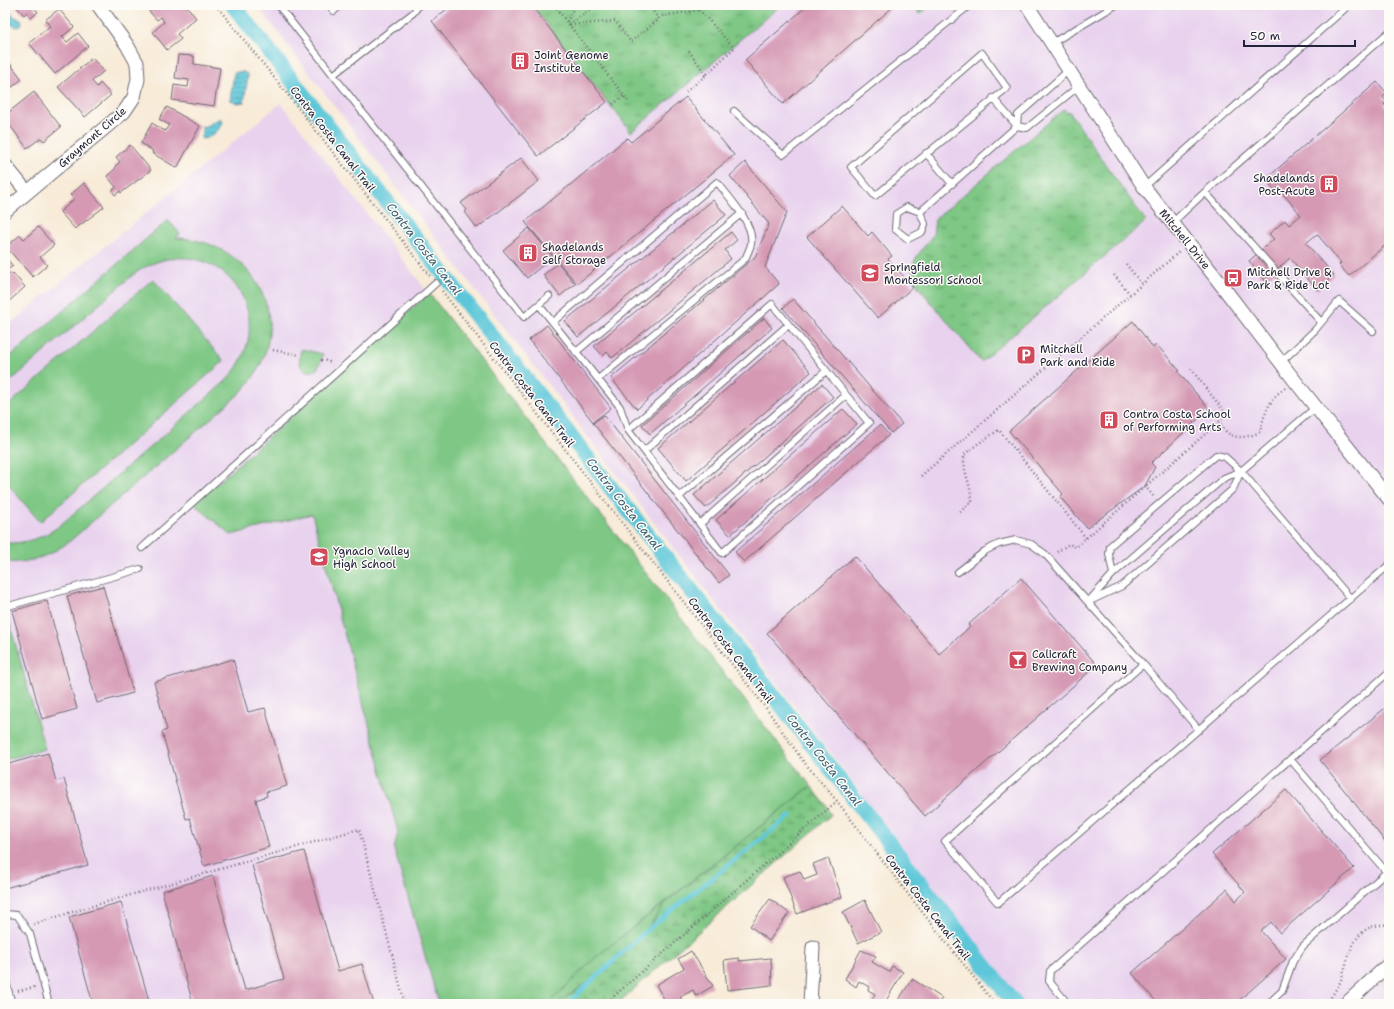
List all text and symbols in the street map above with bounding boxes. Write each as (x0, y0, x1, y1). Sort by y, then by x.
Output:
scale bar (1244, 22, 1355, 48)
text: 50 m (1250, 28, 1280, 44)
place label: Joint Genome Institute (534, 48, 609, 76)
building icon: Joint Genome Institute (509, 50, 531, 72)
street label: Contra Costa Canal Trail (287, 83, 379, 196)
street label: Graymont Circle (55, 104, 130, 171)
place label: Shadelands Post-Acute (1253, 171, 1315, 199)
building icon: Shadelands Post-Acute (1318, 173, 1340, 195)
water label: Contra Costa Canal (383, 199, 465, 299)
street label: Mitchell Drive (1156, 206, 1214, 273)
place label: Shadelands Self Storage (542, 240, 606, 268)
building icon: Shadelands Self Storage (517, 242, 539, 264)
place label: Springfield Montessori School (884, 260, 982, 288)
school or university icon: Springfield Montessori School (859, 262, 881, 284)
place label: Mitchell Drive & Park & Ride Lot (1247, 265, 1331, 293)
bus stop icon: Mitchell Drive & Park & Ride Lot (1222, 267, 1244, 289)
street label: Contra Costa Canal Trail (486, 338, 578, 451)
place label: Mitchell Park and Ride (1040, 342, 1115, 370)
parking icon: Mitchell Park and Ride (1015, 344, 1037, 366)
place label: Contra Costa School of Performing Arts (1123, 407, 1231, 435)
building icon: Contra Costa School of Performing Arts (1098, 409, 1120, 431)
water label: Contra Costa Canal (583, 454, 665, 554)
place label: Ygnacio Valley High School (333, 544, 410, 572)
school or university icon: Ygnacio Valley High School (308, 546, 330, 568)
street label: Contra Costa Canal Trail (685, 594, 777, 707)
place label: Calicraft Brewing Company (1032, 647, 1127, 675)
bar icon: Calicraft Brewing Company (1007, 649, 1029, 671)
water label: Contra Costa Canal (783, 710, 865, 810)
street label: Contra Costa Canal Trail (882, 851, 974, 964)

